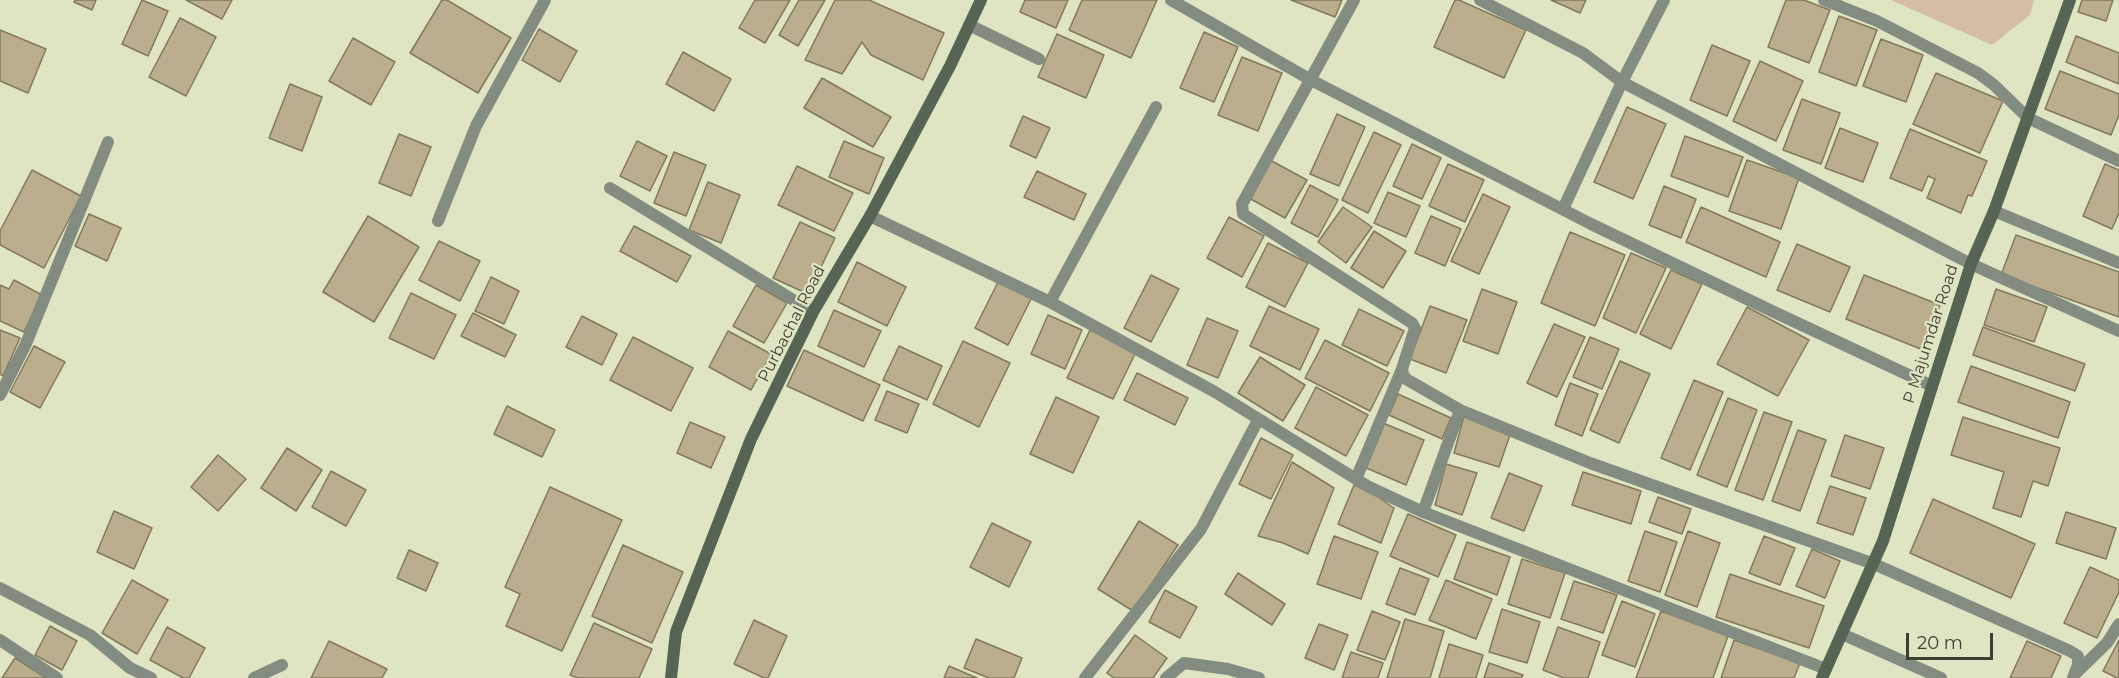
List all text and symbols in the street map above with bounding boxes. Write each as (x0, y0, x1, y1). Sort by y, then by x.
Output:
street label: P Majumdar Road (1899, 262, 1963, 406)
street label: Purbachal Road (754, 263, 830, 385)
scale bar (1909, 621, 1996, 659)
text: 20 m (1917, 632, 1963, 654)

